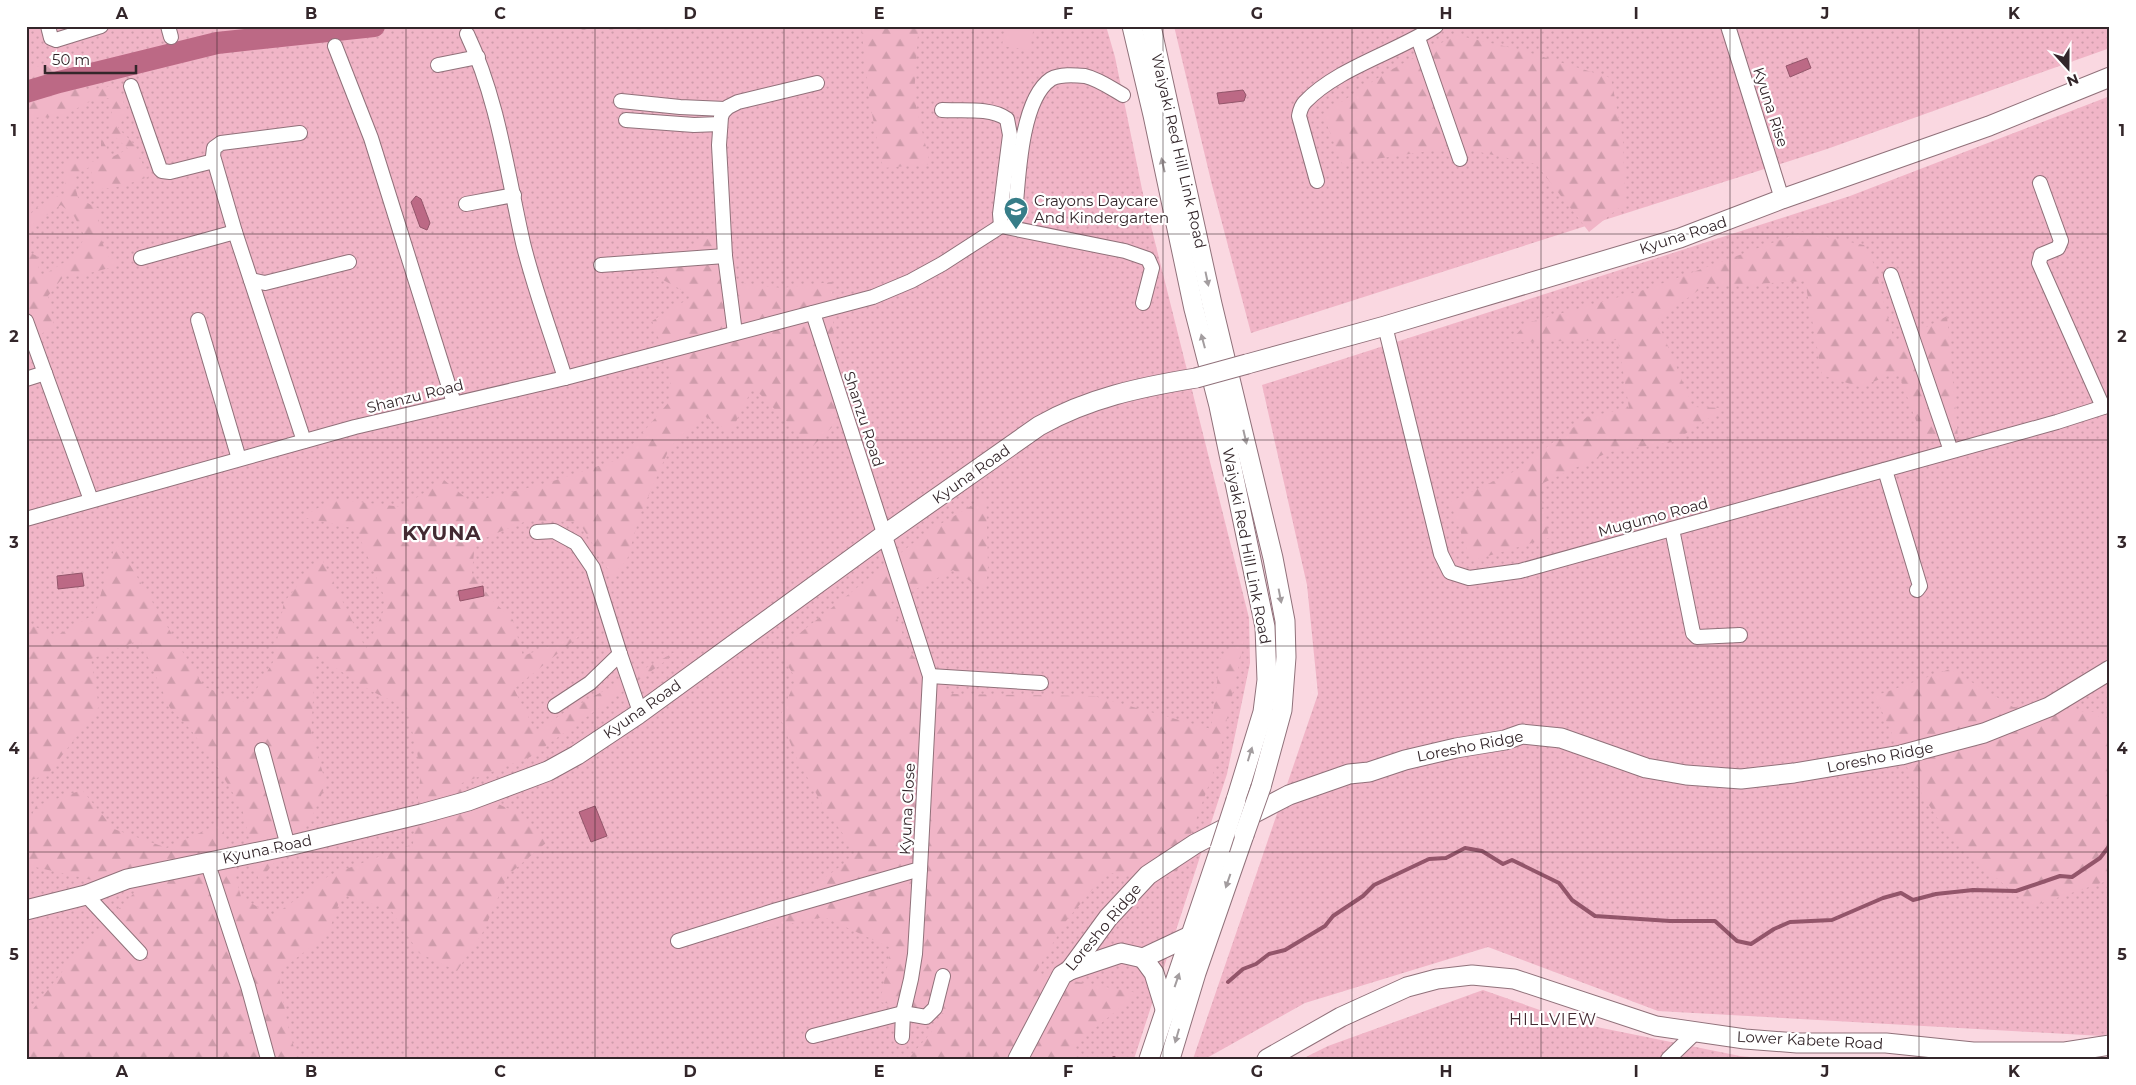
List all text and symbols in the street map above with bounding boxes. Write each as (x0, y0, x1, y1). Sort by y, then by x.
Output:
text: A (115, 4, 129, 23)
text: B (305, 4, 317, 23)
text: C (494, 4, 506, 23)
text: D (683, 4, 697, 23)
text: E (874, 4, 884, 23)
text: F (1063, 4, 1073, 23)
text: G (1251, 4, 1263, 23)
text: H (1440, 4, 1452, 23)
text: I (1633, 4, 1639, 23)
text: J (1820, 4, 1829, 23)
text: K (2008, 4, 2021, 23)
scale bar (45, 42, 136, 74)
north arrow (2044, 42, 2094, 92)
text: 50 m (52, 50, 90, 69)
street label: Waiyaki Red Hill Link Road (1147, 52, 1211, 250)
street label: Kyuna Rise (1749, 65, 1793, 149)
text: N (2064, 70, 2081, 91)
text: 1 (11, 121, 17, 140)
text: 1 (2119, 121, 2125, 140)
one-way arrow (1159, 158, 1167, 173)
place label: Crayons Daycare And Kindergarten (1034, 191, 1169, 227)
school or university icon: Crayons Daycare And Kindergarten (1003, 196, 1029, 230)
street label: Kyuna Road (1637, 212, 1729, 258)
one-way arrow (1204, 271, 1212, 287)
text: 2 (9, 327, 19, 346)
text: 2 (2117, 327, 2127, 346)
one-way arrow (1199, 333, 1207, 348)
street label: Shanzu Road (840, 369, 888, 469)
street label: Shanzu Road (365, 375, 465, 417)
one-way arrow (1241, 429, 1249, 444)
street label: Kyuna Road (928, 440, 1014, 508)
street label: Waiyaki Red Hill Link Road (1219, 446, 1275, 646)
street label: Mugumo Road (1596, 493, 1710, 541)
district label: KYUNA (402, 521, 482, 545)
text: 3 (8, 533, 19, 552)
text: 3 (2116, 533, 2127, 552)
one-way arrow (1276, 588, 1284, 603)
street label: Kyuna Road (599, 675, 685, 743)
street label: Loresho Ridge (1415, 726, 1525, 766)
street label: Loresho Ridge (1825, 737, 1935, 777)
text: 4 (8, 739, 20, 758)
text: 4 (2116, 739, 2128, 758)
one-way arrow (1247, 746, 1255, 761)
street label: Kyuna Close (895, 762, 919, 856)
street label: Kyuna Road (221, 830, 313, 868)
one-way arrow (1224, 874, 1231, 889)
street label: Loresho Ridge (1061, 879, 1145, 975)
text: 5 (9, 945, 19, 964)
text: 5 (2117, 945, 2127, 964)
one-way arrow (1174, 972, 1181, 987)
district label: HILLVIEW (1509, 1010, 1597, 1029)
street label: Lower Kabete Road (1736, 1027, 1884, 1053)
one-way arrow (1172, 1028, 1180, 1043)
text: A (115, 1062, 129, 1081)
text: B (305, 1062, 317, 1081)
text: C (494, 1062, 506, 1081)
text: D (683, 1062, 697, 1081)
text: E (874, 1062, 884, 1081)
text: F (1063, 1062, 1073, 1081)
text: G (1251, 1062, 1263, 1081)
text: H (1440, 1062, 1452, 1081)
text: I (1633, 1062, 1639, 1081)
text: J (1820, 1062, 1829, 1081)
text: K (2008, 1062, 2021, 1081)

